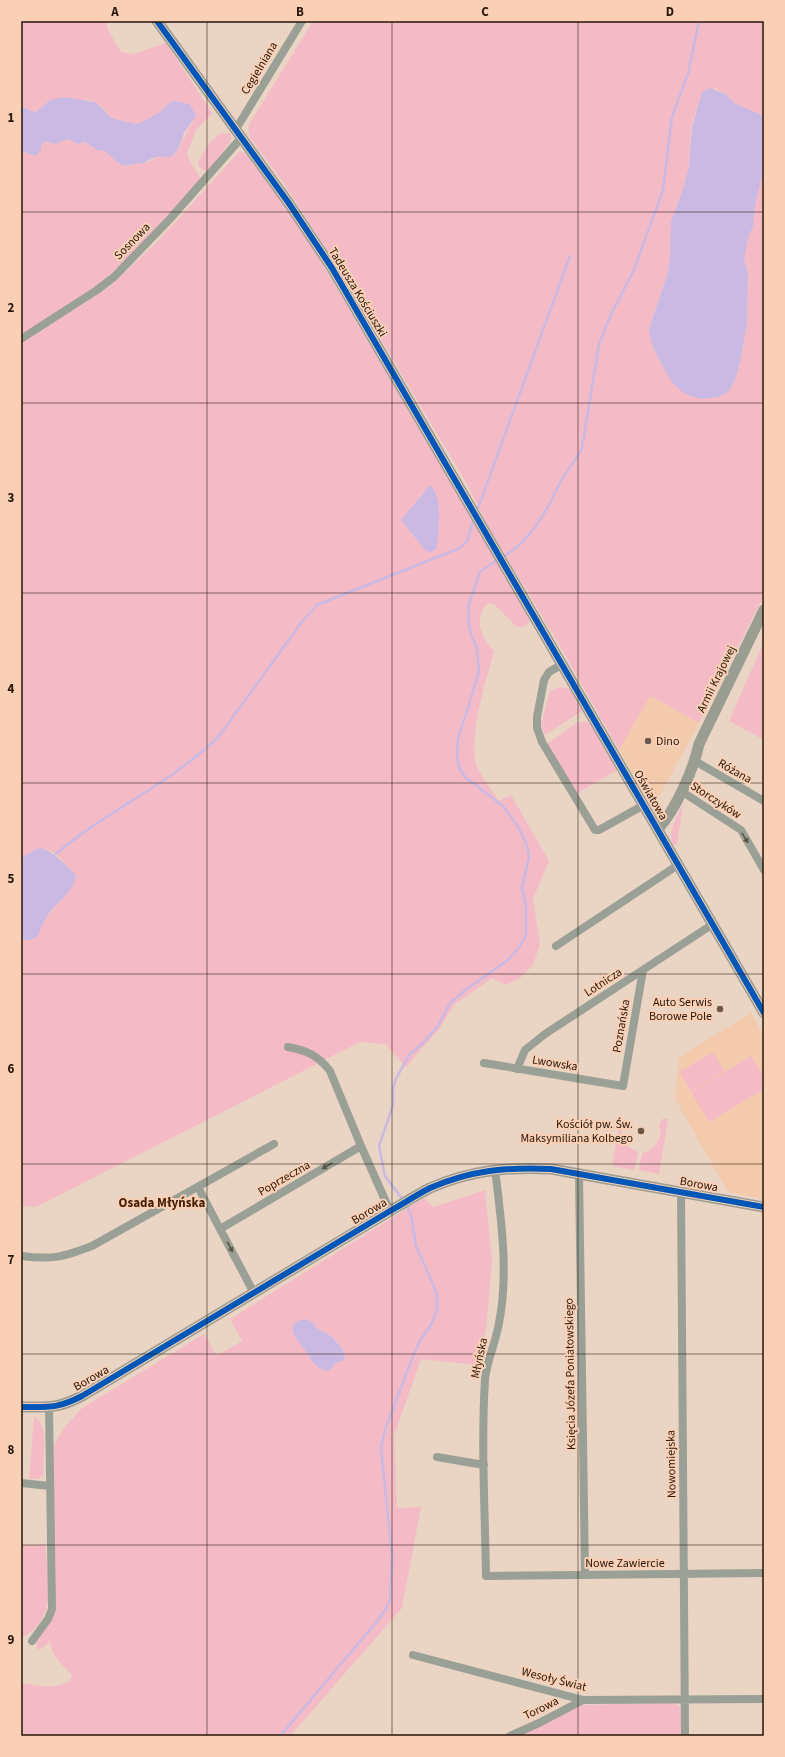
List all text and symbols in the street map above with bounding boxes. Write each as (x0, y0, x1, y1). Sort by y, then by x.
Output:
text: A (110, 3, 119, 21)
text: B (296, 3, 304, 21)
text: C (481, 3, 489, 21)
text: D (666, 3, 674, 21)
street label: Cegielniana (237, 39, 282, 98)
text: 1 (8, 109, 15, 127)
street label: Sosnowa (110, 219, 154, 264)
street label: Tadeusza Kościuszki (324, 244, 391, 340)
text: 2 (8, 299, 15, 317)
text: 3 (8, 489, 15, 507)
street label: Armii Krajowej (693, 643, 740, 716)
text: 4 (8, 680, 15, 698)
place label: Dino (656, 733, 679, 750)
marker: Dino (643, 736, 653, 746)
street label: Różana (715, 755, 755, 788)
street label: Oświatowa (629, 767, 672, 823)
street label: Storczyków (687, 778, 745, 823)
one-way arrow (742, 832, 749, 844)
text: 5 (8, 870, 15, 888)
street label: Lotnicza (581, 964, 625, 1001)
place label: Auto Serwis Borowe Pole (649, 994, 712, 1025)
street label: Poznańska (608, 998, 635, 1054)
marker: Auto Serwis Borowe Pole (715, 1004, 725, 1014)
street label: Lwowska (531, 1052, 579, 1075)
text: 6 (8, 1060, 15, 1078)
place label: Kościół pw. Św. Maksymiliana Kolbego (520, 1116, 633, 1147)
marker: Kościół pw. Św. Maksymiliana Kolbego (636, 1126, 646, 1136)
street label: Poprzeczna (255, 1157, 314, 1200)
one-way arrow (321, 1163, 333, 1170)
street label: Borowa (678, 1173, 719, 1196)
district label: Osada Młyńska (119, 1194, 206, 1212)
street label: Borowa (348, 1194, 390, 1229)
one-way arrow (226, 1241, 233, 1252)
text: 7 (8, 1251, 15, 1269)
street label: Księcia Józefa Poniatowskiego (561, 1298, 580, 1450)
street label: Młyńska (467, 1336, 492, 1380)
street label: Borowa (70, 1361, 112, 1395)
street label: Nowomiejska (662, 1430, 681, 1498)
text: 8 (8, 1441, 15, 1459)
street label: Nowe Zawiercie (585, 1555, 665, 1572)
text: 9 (8, 1631, 15, 1649)
street label: Wesoły Świat (520, 1663, 588, 1696)
street label: Torowa (521, 1693, 562, 1724)

